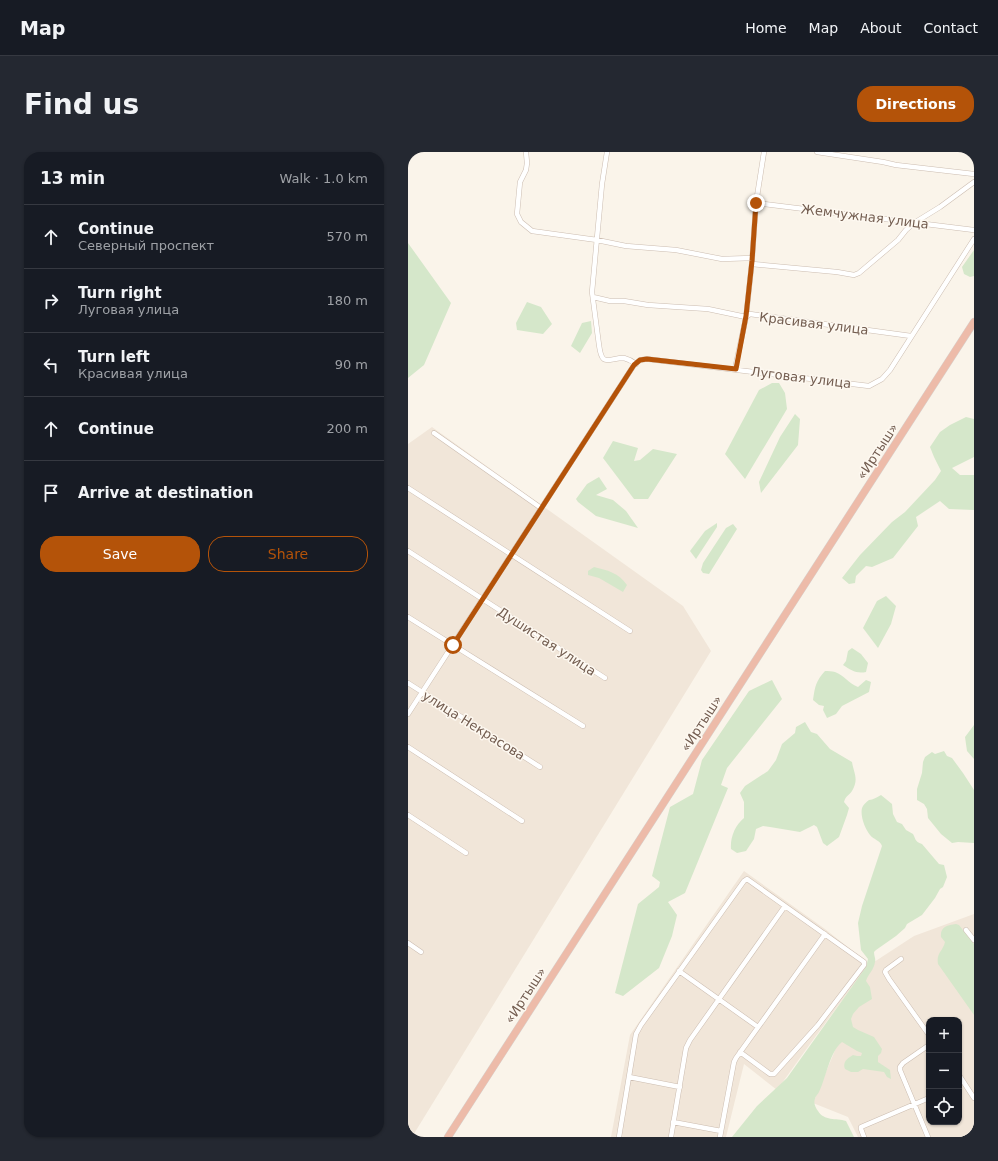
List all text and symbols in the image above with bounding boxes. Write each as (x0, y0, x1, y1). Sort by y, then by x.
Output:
text: Map (20, 17, 65, 39)
text: Home (745, 20, 787, 36)
text: Map (809, 20, 838, 36)
text: About (860, 20, 902, 36)
text: Contact (924, 20, 978, 36)
button: Directions (857, 86, 974, 122)
text: Find us (24, 88, 139, 121)
text: 13 min (40, 168, 105, 188)
text: Walk · 1.0 km (279, 171, 368, 186)
route end (747, 194, 765, 212)
street label: Жемчужная улица (800, 201, 930, 232)
text: Continue (78, 220, 154, 238)
icon: ahead (40, 226, 62, 248)
text: 570 m (326, 229, 368, 244)
text: Северный проспект (78, 238, 214, 253)
text: Turn right (78, 284, 162, 302)
icon: right (40, 290, 62, 312)
text: 180 m (326, 293, 368, 308)
text: Луговая улица (78, 302, 179, 317)
street label: Красивая улица (758, 309, 869, 338)
text: Turn left (78, 348, 150, 366)
icon: left (40, 354, 62, 376)
text: 90 m (335, 357, 368, 372)
street label: Луговая улица (750, 364, 852, 391)
text: Красивая улица (78, 366, 188, 381)
icon: ahead (40, 418, 62, 440)
text: Continue (78, 420, 154, 438)
text: 200 m (326, 421, 368, 436)
street label: «Иртыш» (854, 421, 901, 482)
icon: arrive (40, 482, 62, 504)
text: Arrive at destination (78, 484, 253, 502)
button: Save (40, 536, 200, 572)
button: Share (208, 536, 368, 572)
street label: Душистая улица (495, 604, 599, 679)
route start (444, 636, 462, 654)
street label: улица Некрасова (420, 688, 528, 763)
street label: «Иртыш» (678, 693, 725, 754)
street label: «Иртыш» (502, 965, 549, 1026)
map controls (926, 1017, 962, 1125)
button: + (926, 1017, 962, 1053)
button: − (926, 1053, 962, 1089)
button: locate (926, 1089, 962, 1125)

